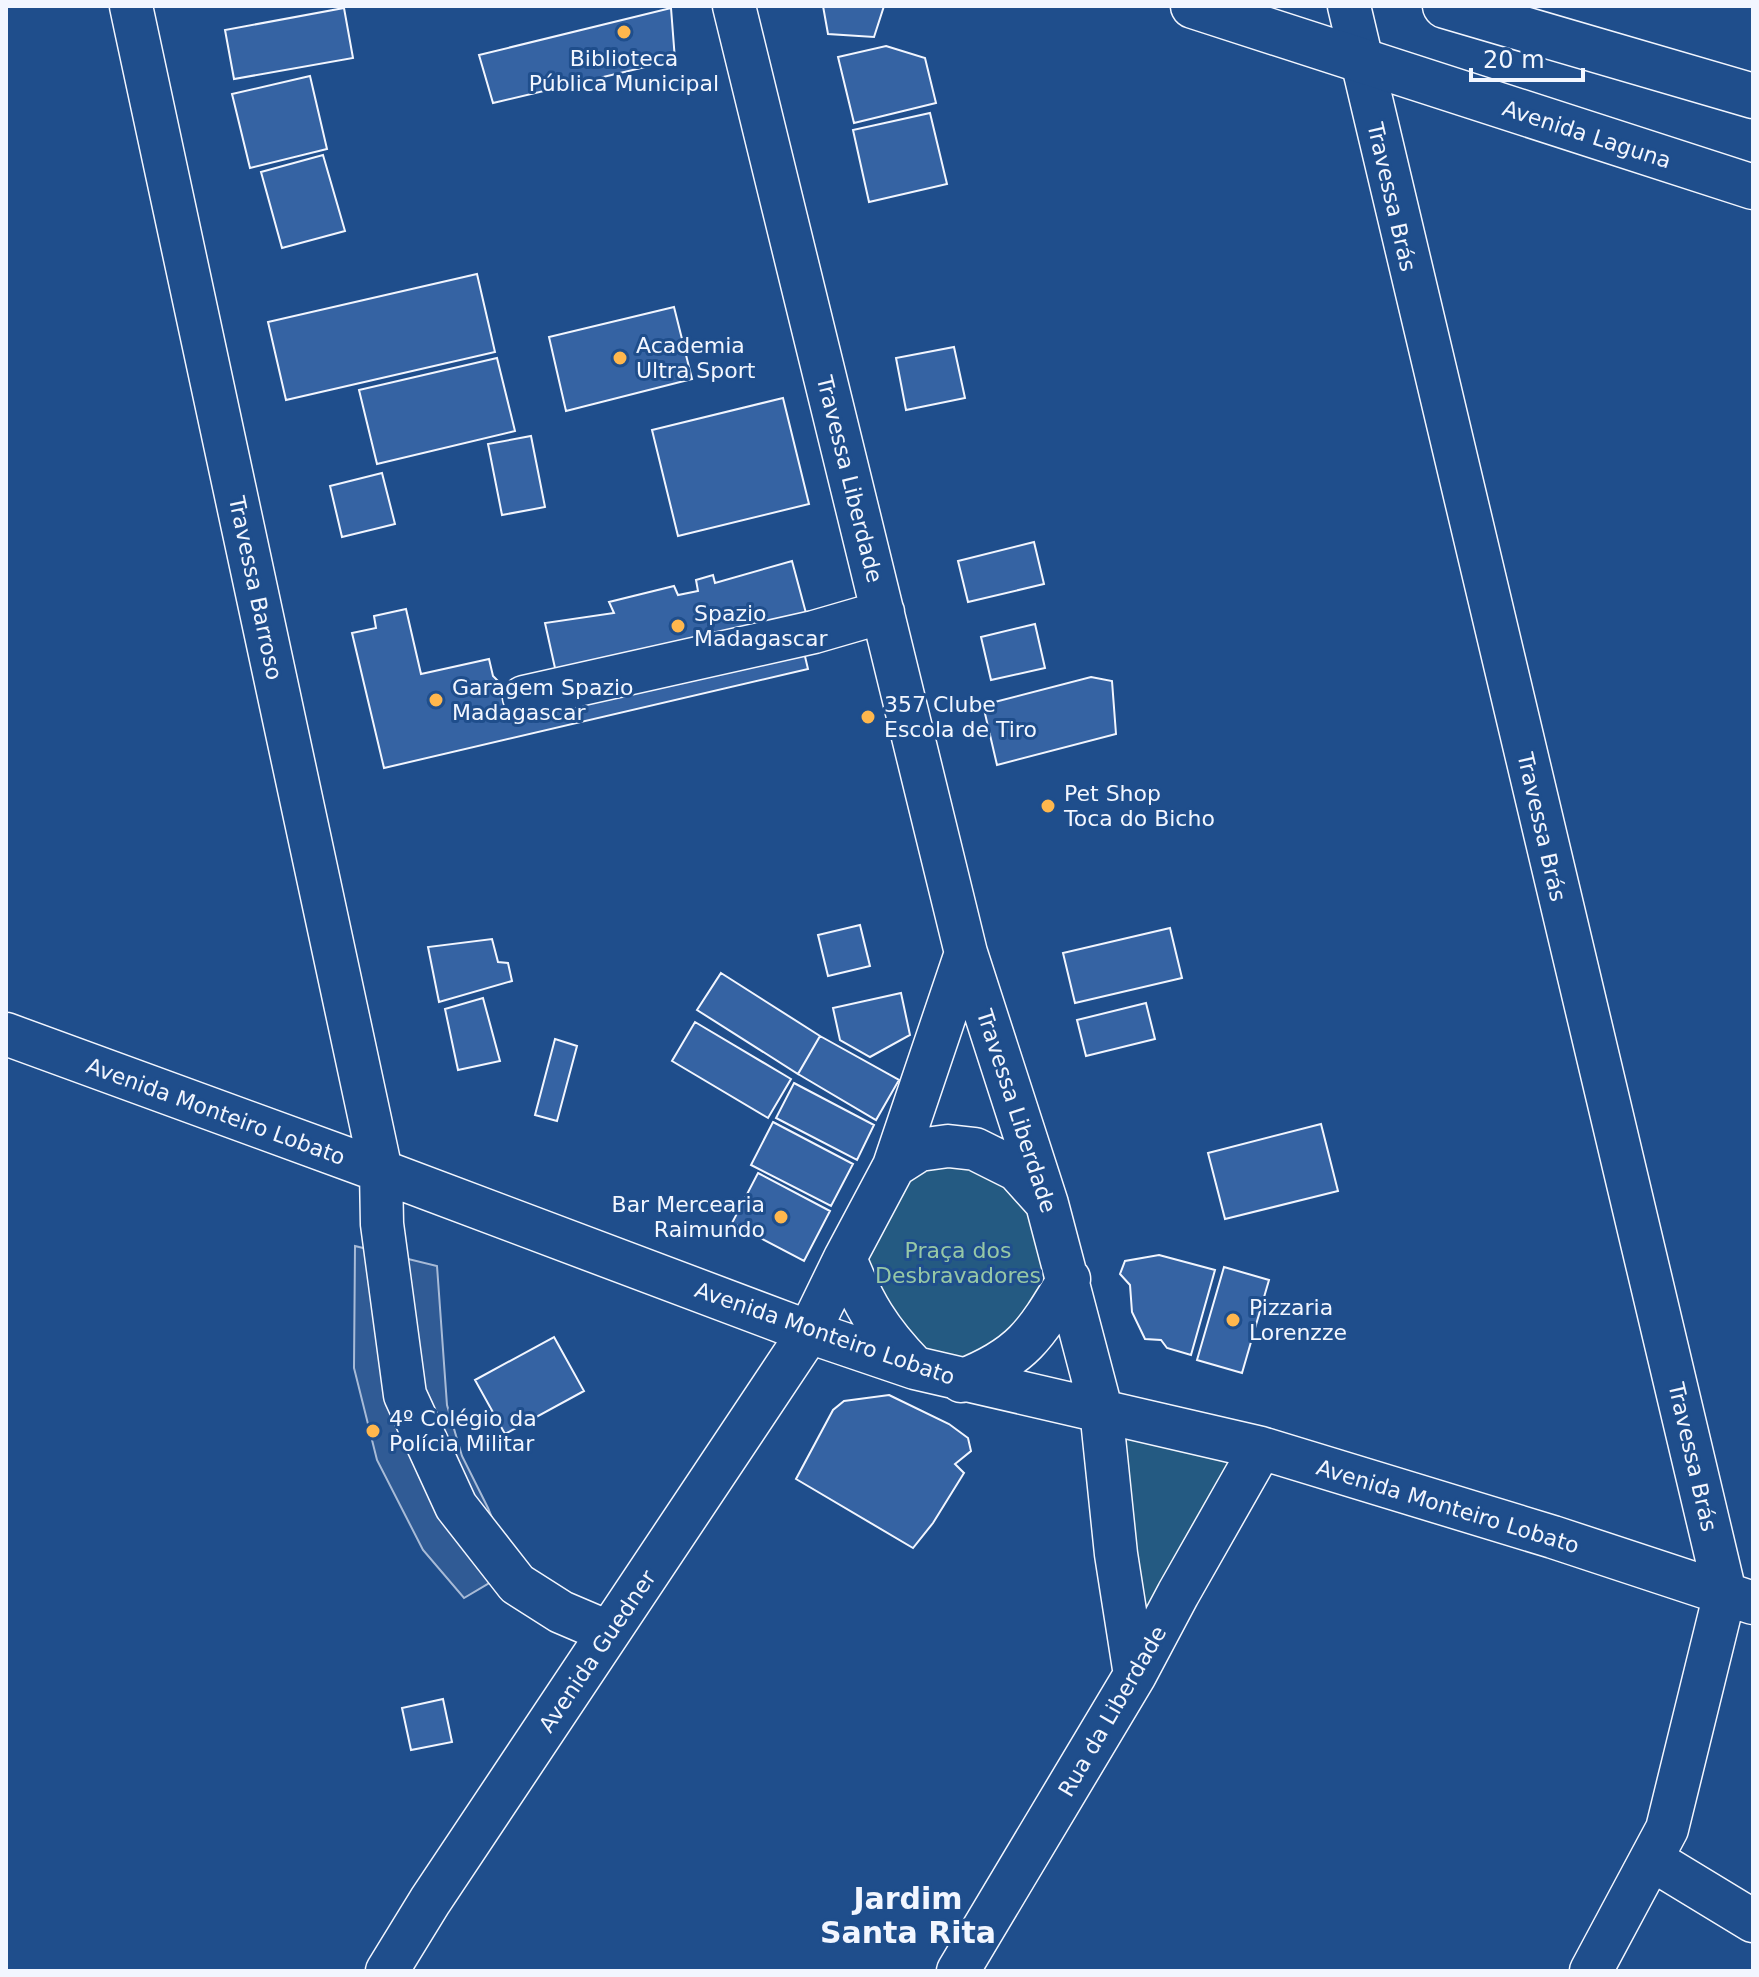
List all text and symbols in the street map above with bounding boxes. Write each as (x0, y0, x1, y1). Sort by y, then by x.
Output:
marker: Biblioteca Pública Municipal (615, 23, 633, 41)
scale bar (1471, 32, 1583, 82)
place label: Biblioteca Pública Municipal (529, 46, 719, 96)
text: 20 m (1483, 46, 1545, 74)
street label: Avenida Laguna (1499, 95, 1674, 174)
street label: Travessa Brás (1362, 119, 1421, 274)
place label: Academia Ultra Sport (636, 333, 756, 383)
marker: Academia Ultra Sport (611, 349, 629, 367)
street label: Travessa Liberdade (811, 372, 887, 585)
street label: Travessa Barroso (224, 493, 287, 682)
place label: Spazio Madagascar (694, 601, 828, 651)
marker: Spazio Madagascar (669, 617, 687, 635)
place label: Garagem Spazio Madagascar (452, 675, 634, 725)
marker: Garagem Spazio Madagascar (427, 691, 445, 709)
place label: 357 Clube Escola de Tiro (884, 692, 1037, 742)
marker: 357 Clube Escola de Tiro (859, 708, 877, 726)
street label: Travessa Brás (1512, 749, 1571, 904)
place label: Pet Shop Toca do Bicho (1063, 781, 1215, 831)
marker: Pet Shop Toca do Bicho (1039, 797, 1057, 815)
street label: Travessa Liberdade (972, 1005, 1061, 1216)
street label: Avenida Monteiro Lobato (83, 1053, 349, 1170)
place label: Bar Mercearia Raimundo (612, 1192, 765, 1242)
marker: Bar Mercearia Raimundo (772, 1208, 790, 1226)
park label: Praça dos Desbravadores (875, 1238, 1041, 1288)
street label: Avenida Monteiro Lobato (692, 1277, 958, 1390)
place label: Pizzaria Lorenzze (1249, 1295, 1347, 1345)
marker: Pizzaria Lorenzze (1224, 1311, 1242, 1329)
street label: Travessa Brás (1663, 1379, 1722, 1534)
place label: 4º Colégio da Polícia Militar (389, 1406, 537, 1456)
marker: 4º Colégio da Polícia Militar (364, 1422, 382, 1440)
street label: Avenida Monteiro Lobato (1313, 1455, 1582, 1558)
street label: Avenida Guedner (534, 1565, 661, 1737)
street label: Rua da Liberdade (1053, 1622, 1171, 1801)
district label: Jardim Santa Rita (820, 1881, 996, 1950)

